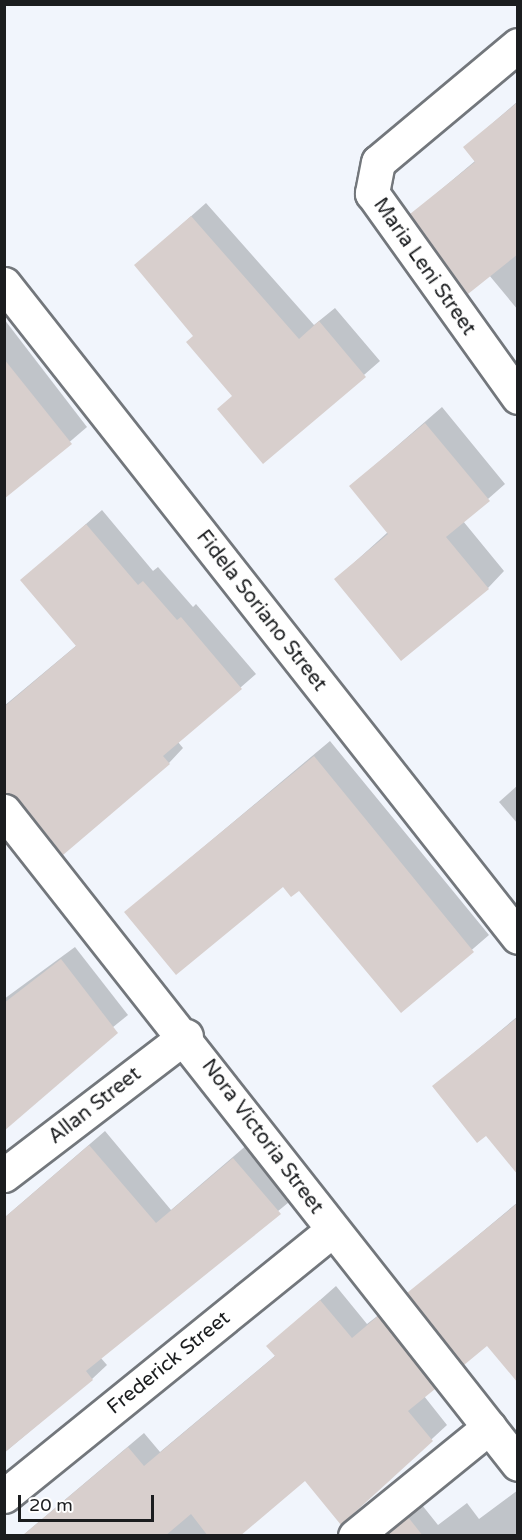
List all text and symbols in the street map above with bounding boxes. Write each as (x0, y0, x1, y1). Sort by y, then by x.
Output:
street label: Maria Leni Street (368, 194, 480, 340)
street label: Fidela Soriano Street (191, 526, 331, 696)
street label: Nora Victoria Street (196, 1055, 328, 1219)
street label: Allan Street (44, 1063, 146, 1149)
street label: Frederick Street (103, 1306, 235, 1420)
scale bar (21, 1483, 158, 1521)
text: 20 m (29, 1494, 73, 1516)

